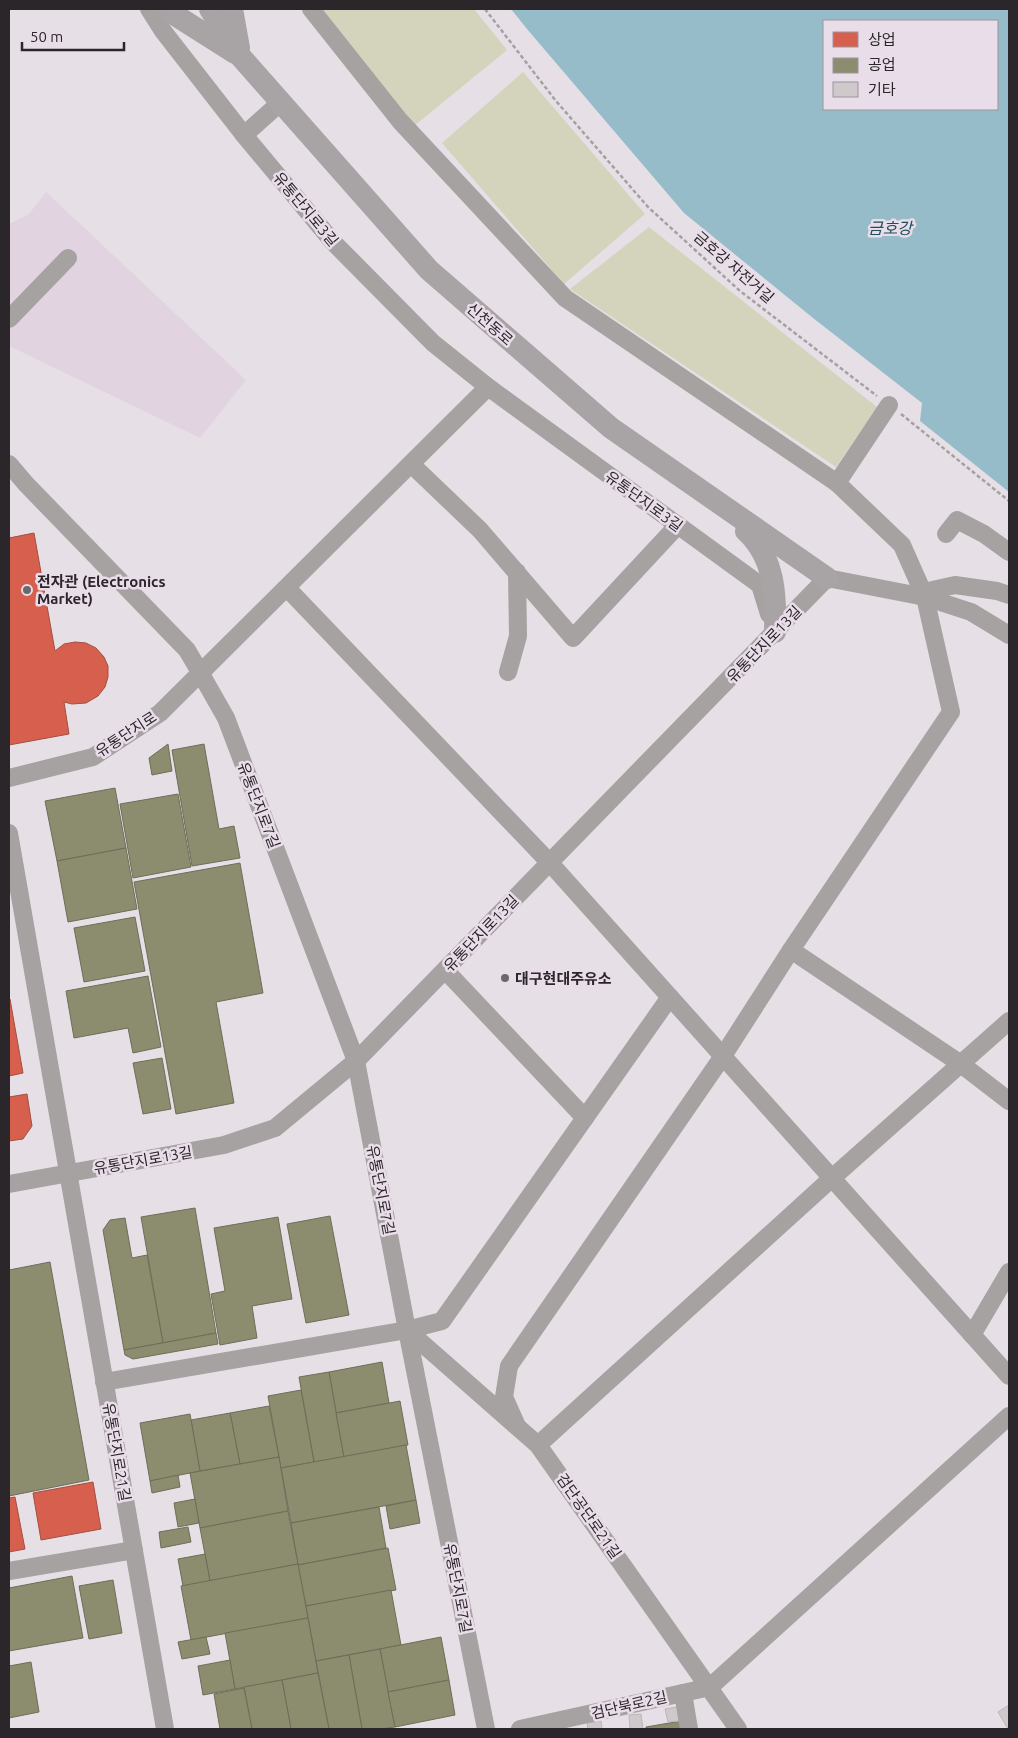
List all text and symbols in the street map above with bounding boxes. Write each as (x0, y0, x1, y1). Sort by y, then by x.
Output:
scale bar (22, 20, 125, 52)
legend (823, 20, 998, 110)
text: 50 m (30, 28, 63, 45)
text: 상업 (868, 31, 896, 48)
text: 공업 (868, 56, 896, 73)
text: 기타 (868, 81, 896, 98)
street label: 유통단지로3길 (270, 169, 342, 249)
water label: 금호강 (868, 219, 914, 237)
street label: 금호강 자전거길 (691, 228, 777, 306)
street label: 신천동로 (464, 299, 516, 349)
street label: 유통단지로3길 (602, 467, 686, 535)
place label: 전자관 (Electronics Market) (37, 573, 166, 607)
marker: 전자관 (Electronics Market) (21, 584, 33, 596)
street label: 유통단지로13길 (723, 602, 805, 686)
street label: 유통단지로 (92, 708, 160, 760)
street label: 유통단지로7길 (235, 759, 283, 851)
street label: 유통단지로13길 (440, 891, 522, 975)
place label: 대구현대주유소 (515, 970, 612, 987)
marker: 대구현대주유소 (499, 972, 511, 984)
street label: 유통단지로13길 (92, 1143, 194, 1177)
street label: 유통단지로7길 (364, 1144, 398, 1236)
street label: 유통단지로21길 (100, 1401, 134, 1503)
street label: 검단공단로21길 (553, 1470, 625, 1562)
street label: 유통단지로7길 (441, 1542, 475, 1634)
street label: 검단북로2길 (589, 1688, 669, 1722)

